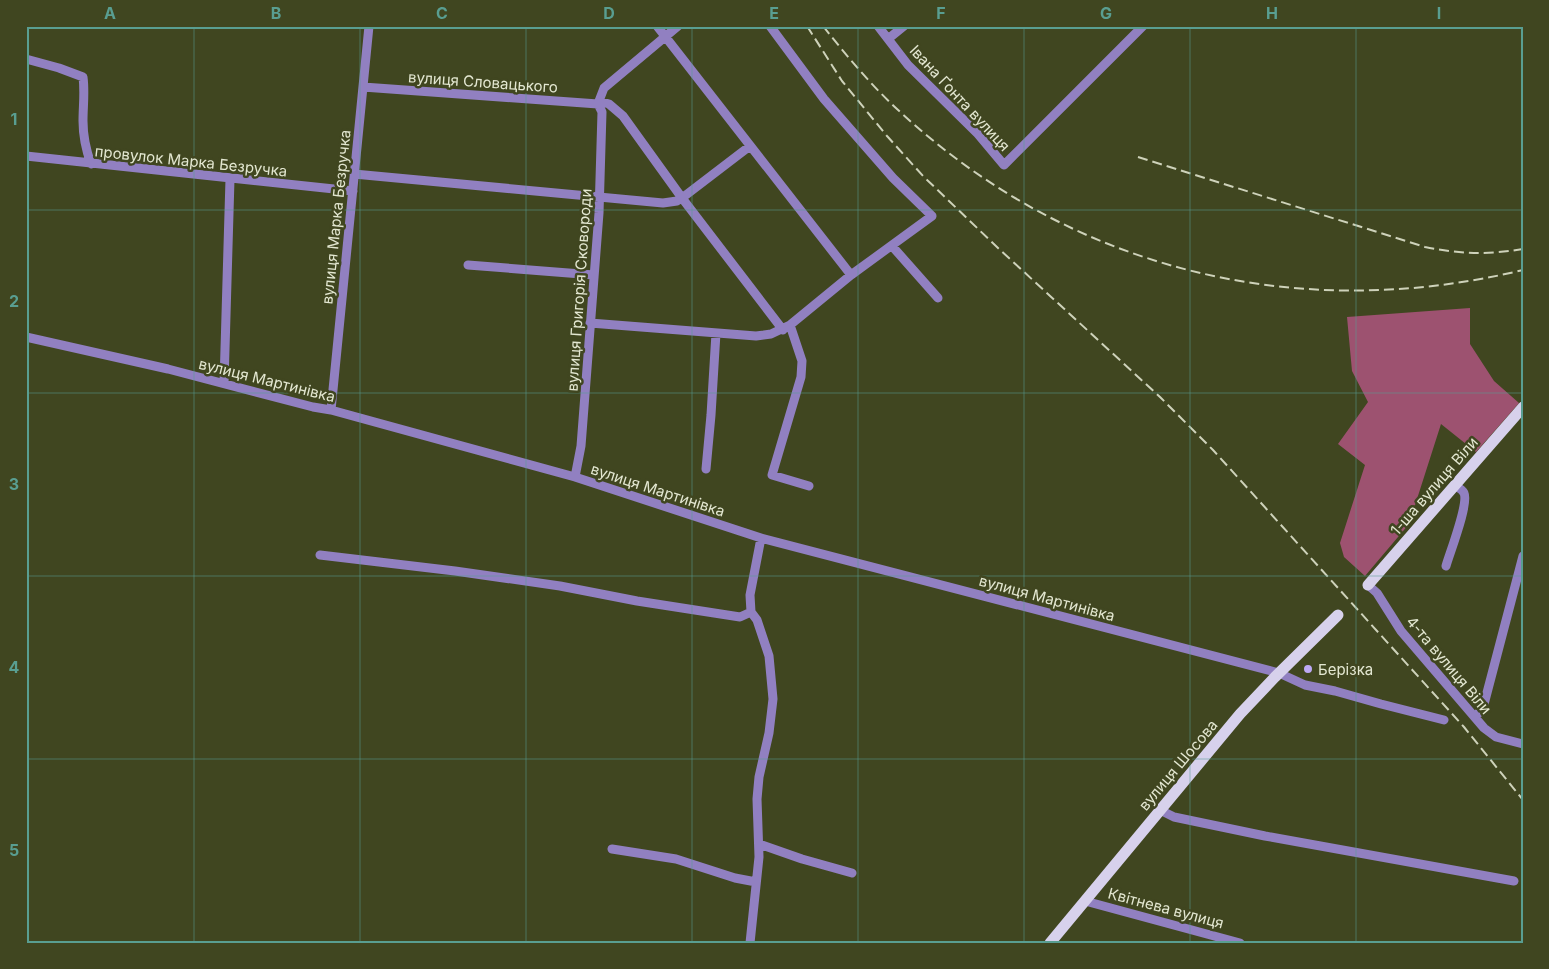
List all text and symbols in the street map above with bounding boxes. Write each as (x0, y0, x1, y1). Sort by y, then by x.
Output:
text: A (104, 3, 116, 23)
text: B (271, 3, 281, 23)
text: C (436, 3, 448, 23)
text: D (603, 3, 615, 23)
text: E (769, 3, 779, 23)
text: F (936, 3, 946, 23)
text: G (1100, 3, 1112, 23)
text: H (1266, 3, 1278, 23)
text: I (1437, 3, 1441, 23)
street label: Івана Ґонта вулиця (906, 41, 1014, 155)
street label: вулиця Словацького (407, 67, 559, 97)
text: 1 (11, 109, 17, 129)
street label: вулиця Марка Безручка (317, 129, 355, 305)
street label: провулок Марка Безручка (94, 141, 288, 181)
street label: вулиця Григорія Сковороди (562, 188, 596, 392)
text: 2 (9, 291, 19, 311)
street label: вулиця Мартинівка (197, 354, 337, 406)
street label: 1-ша вулиця Віли (1386, 433, 1482, 539)
street label: вулиця Мартинівка (588, 459, 728, 521)
text: 3 (9, 474, 19, 494)
street label: вулиця Мартинівка (977, 571, 1117, 625)
street label: 4-та вулиця Віли (1402, 612, 1496, 718)
text: 4 (9, 657, 20, 677)
place label: Берізка (1318, 660, 1373, 679)
marker: Берізка (1302, 663, 1314, 675)
street label: вулиця Шосова (1134, 716, 1222, 814)
text: 5 (9, 840, 19, 860)
street label: Квітнева вулиця (1106, 883, 1226, 933)

